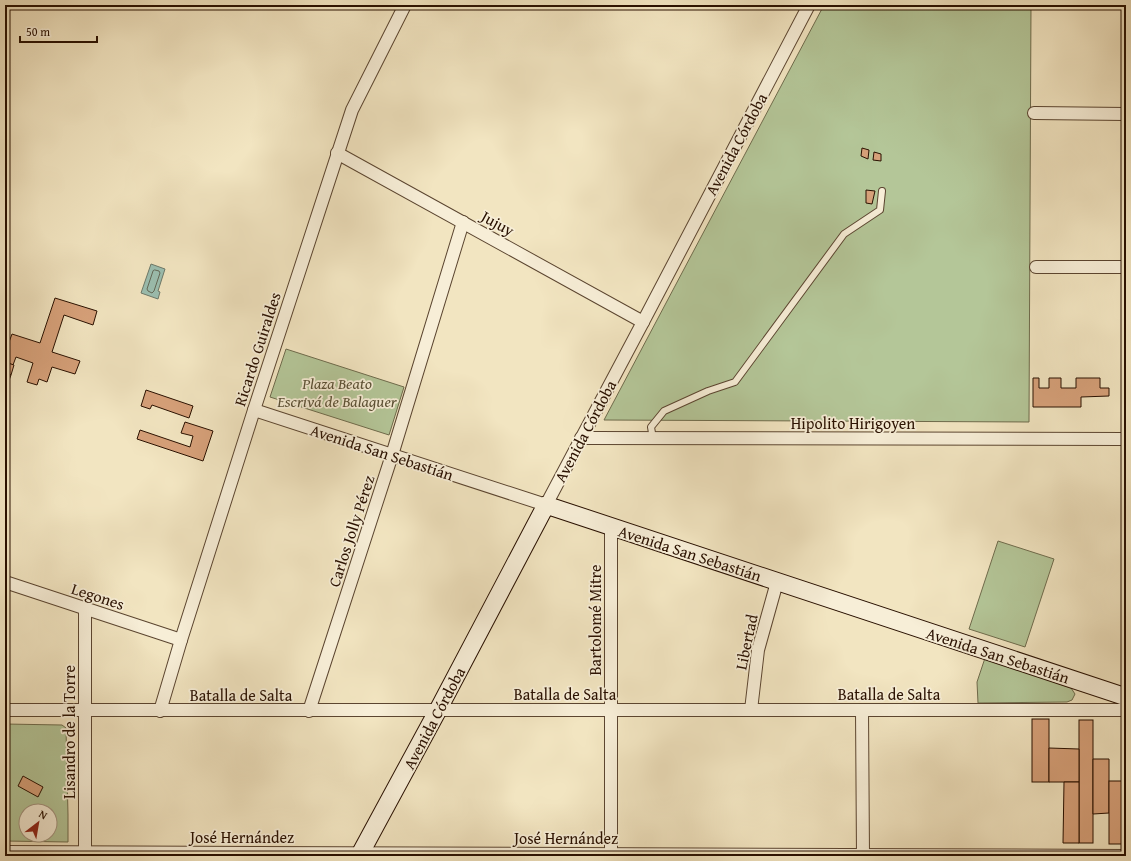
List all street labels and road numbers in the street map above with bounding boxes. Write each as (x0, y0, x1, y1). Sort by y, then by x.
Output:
street label: Avenida Córdoba (699, 88, 773, 200)
street label: Jujuy (475, 203, 519, 242)
street label: Ricardo Guiraldes (227, 289, 287, 409)
street label: Avenida Córdoba (548, 375, 622, 487)
street label: Hipolito Hirigoyen (791, 411, 915, 435)
street label: Avenida San Sebastián (307, 418, 457, 486)
street label: Carlos Jolly Pérez (322, 472, 380, 590)
street label: Avenida San Sebastián (615, 519, 765, 587)
street label: Bartolomé Mitre (583, 565, 607, 675)
street label: Legones (68, 576, 128, 616)
street label: Libertad (728, 611, 764, 672)
street label: Avenida San Sebastián (923, 621, 1073, 689)
street label: Avenida Córdoba (397, 662, 471, 774)
street label: Lisandro de la Torre (57, 665, 81, 799)
street label: Batalla de Salta (514, 682, 617, 706)
street label: Batalla de Salta (838, 682, 941, 706)
street label: Batalla de Salta (190, 683, 293, 707)
street label: José Hernández (188, 825, 294, 849)
street label: José Hernández (512, 826, 618, 850)

